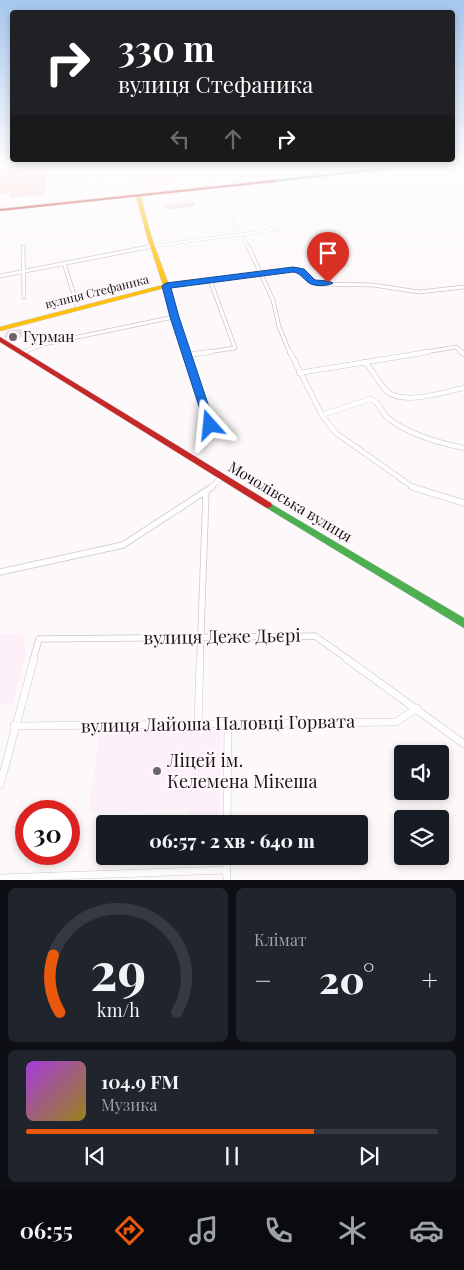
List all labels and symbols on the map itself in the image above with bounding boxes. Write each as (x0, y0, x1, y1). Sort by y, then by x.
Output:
pin (307, 232, 349, 283)
street label: вулиця Стефаника (43, 270, 150, 312)
place label: Гурман (23, 326, 74, 346)
marker: Гурман (7, 331, 19, 343)
position arrow (183, 398, 235, 450)
street label: Мочолівська вулиця (225, 456, 356, 546)
street label: вулиця Деже Дьєрі (143, 623, 301, 649)
street label: вулиця Лайоша Паловці Горвата (81, 709, 355, 737)
place label: Ліцей ім. Келемена Мікеша (166, 748, 317, 793)
marker: Ліцей ім. Келемена Мікеша (151, 765, 163, 777)
speed limit sign: 30 (15, 800, 80, 865)

